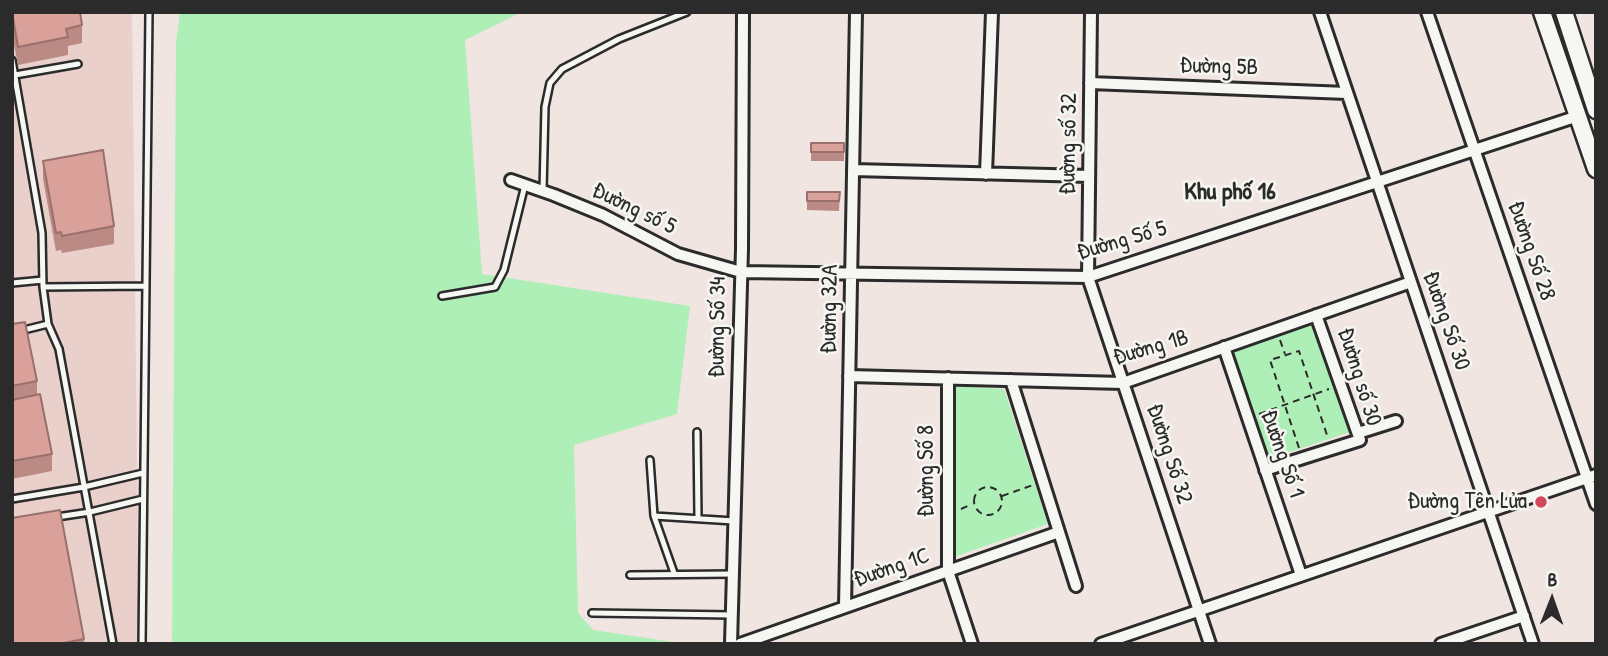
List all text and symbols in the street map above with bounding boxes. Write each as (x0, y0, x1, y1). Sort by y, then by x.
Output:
street label: Đường 5B (1179, 52, 1259, 82)
street label: Đường số 32 (1054, 93, 1084, 195)
street label: Đường số 5 (587, 177, 681, 241)
district label: Khu phố 16 (1184, 179, 1276, 207)
street label: Đường Số 28 (1501, 198, 1561, 304)
street label: Đường Số 5 (1074, 215, 1170, 267)
street label: Đường 32A (815, 264, 845, 354)
street label: Đường Số 30 (1416, 268, 1476, 374)
street label: Đường Số 34 (703, 276, 733, 378)
street label: Đường 1B (1110, 324, 1192, 372)
street label: Đường số 30 (1331, 325, 1387, 429)
street label: Đường Số 32 (1140, 401, 1198, 507)
street label: Đường Số 1 (1254, 407, 1310, 501)
street label: Đường Số 8 (913, 425, 941, 517)
place label: Đường Tên Lửa (1408, 488, 1527, 516)
marker: Đường Tên Lửa (1533, 494, 1549, 510)
street label: Đường 1C (851, 542, 933, 594)
north arrow (1517, 565, 1587, 635)
text: B (1547, 566, 1557, 592)

